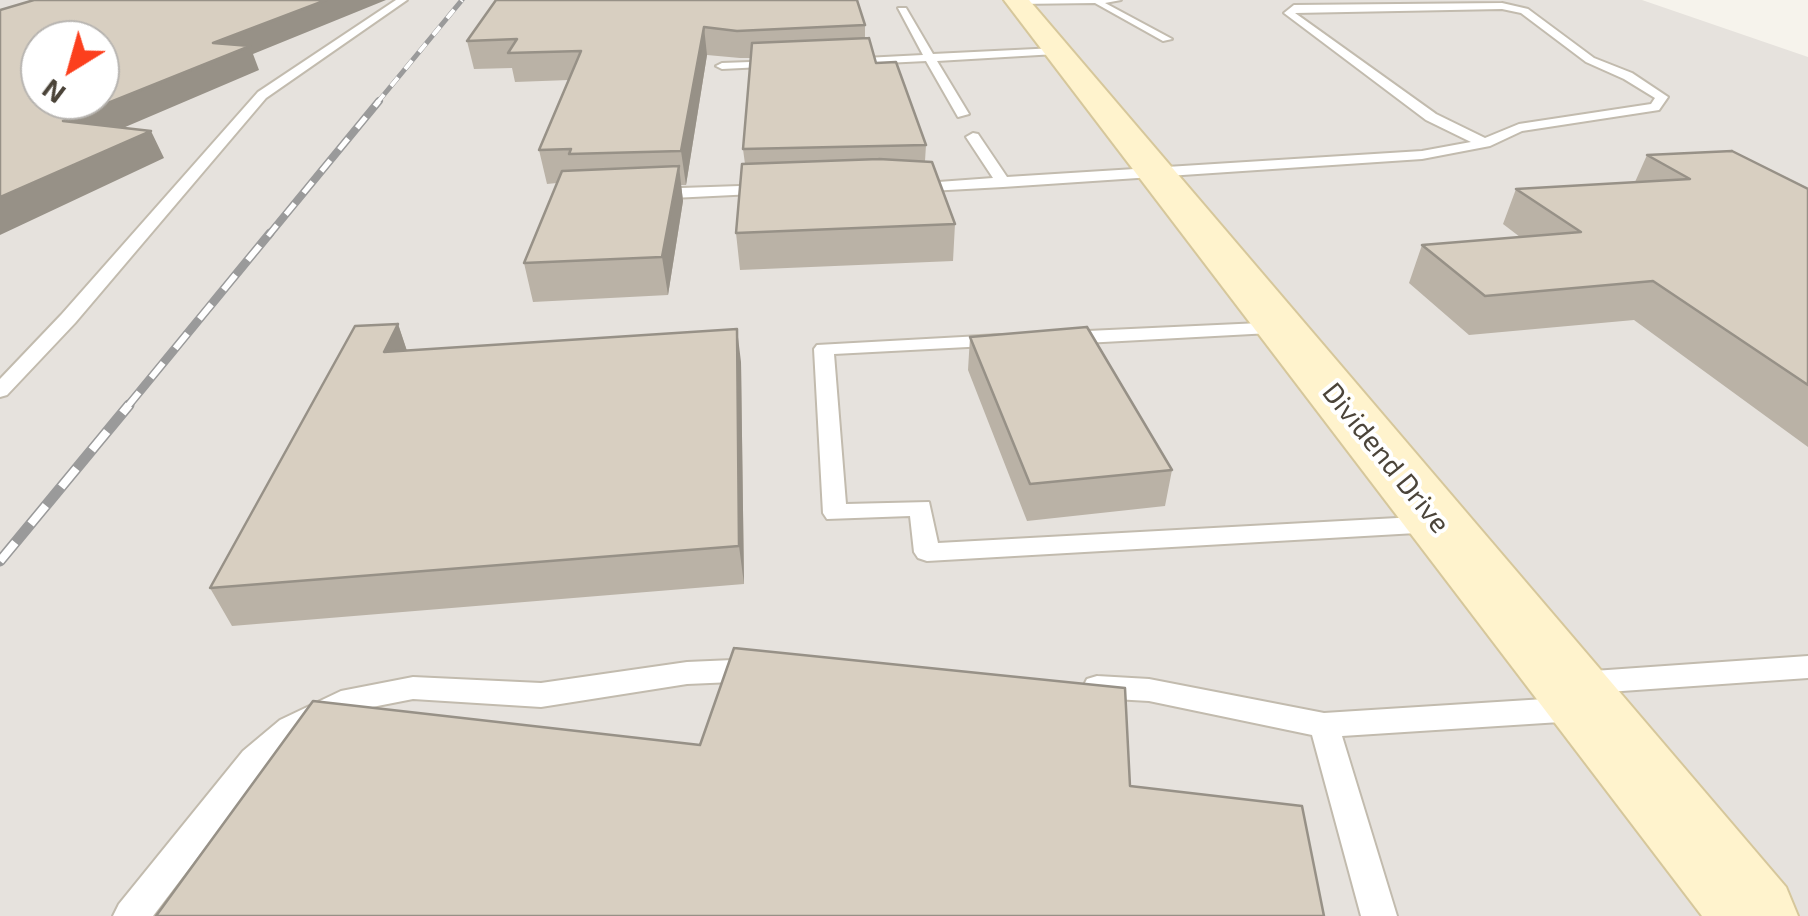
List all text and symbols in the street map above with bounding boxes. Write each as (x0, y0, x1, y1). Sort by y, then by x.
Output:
north arrow (20, 20, 120, 120)
text: N (35, 73, 71, 112)
street label: Dividend Drive (1315, 376, 1457, 540)

